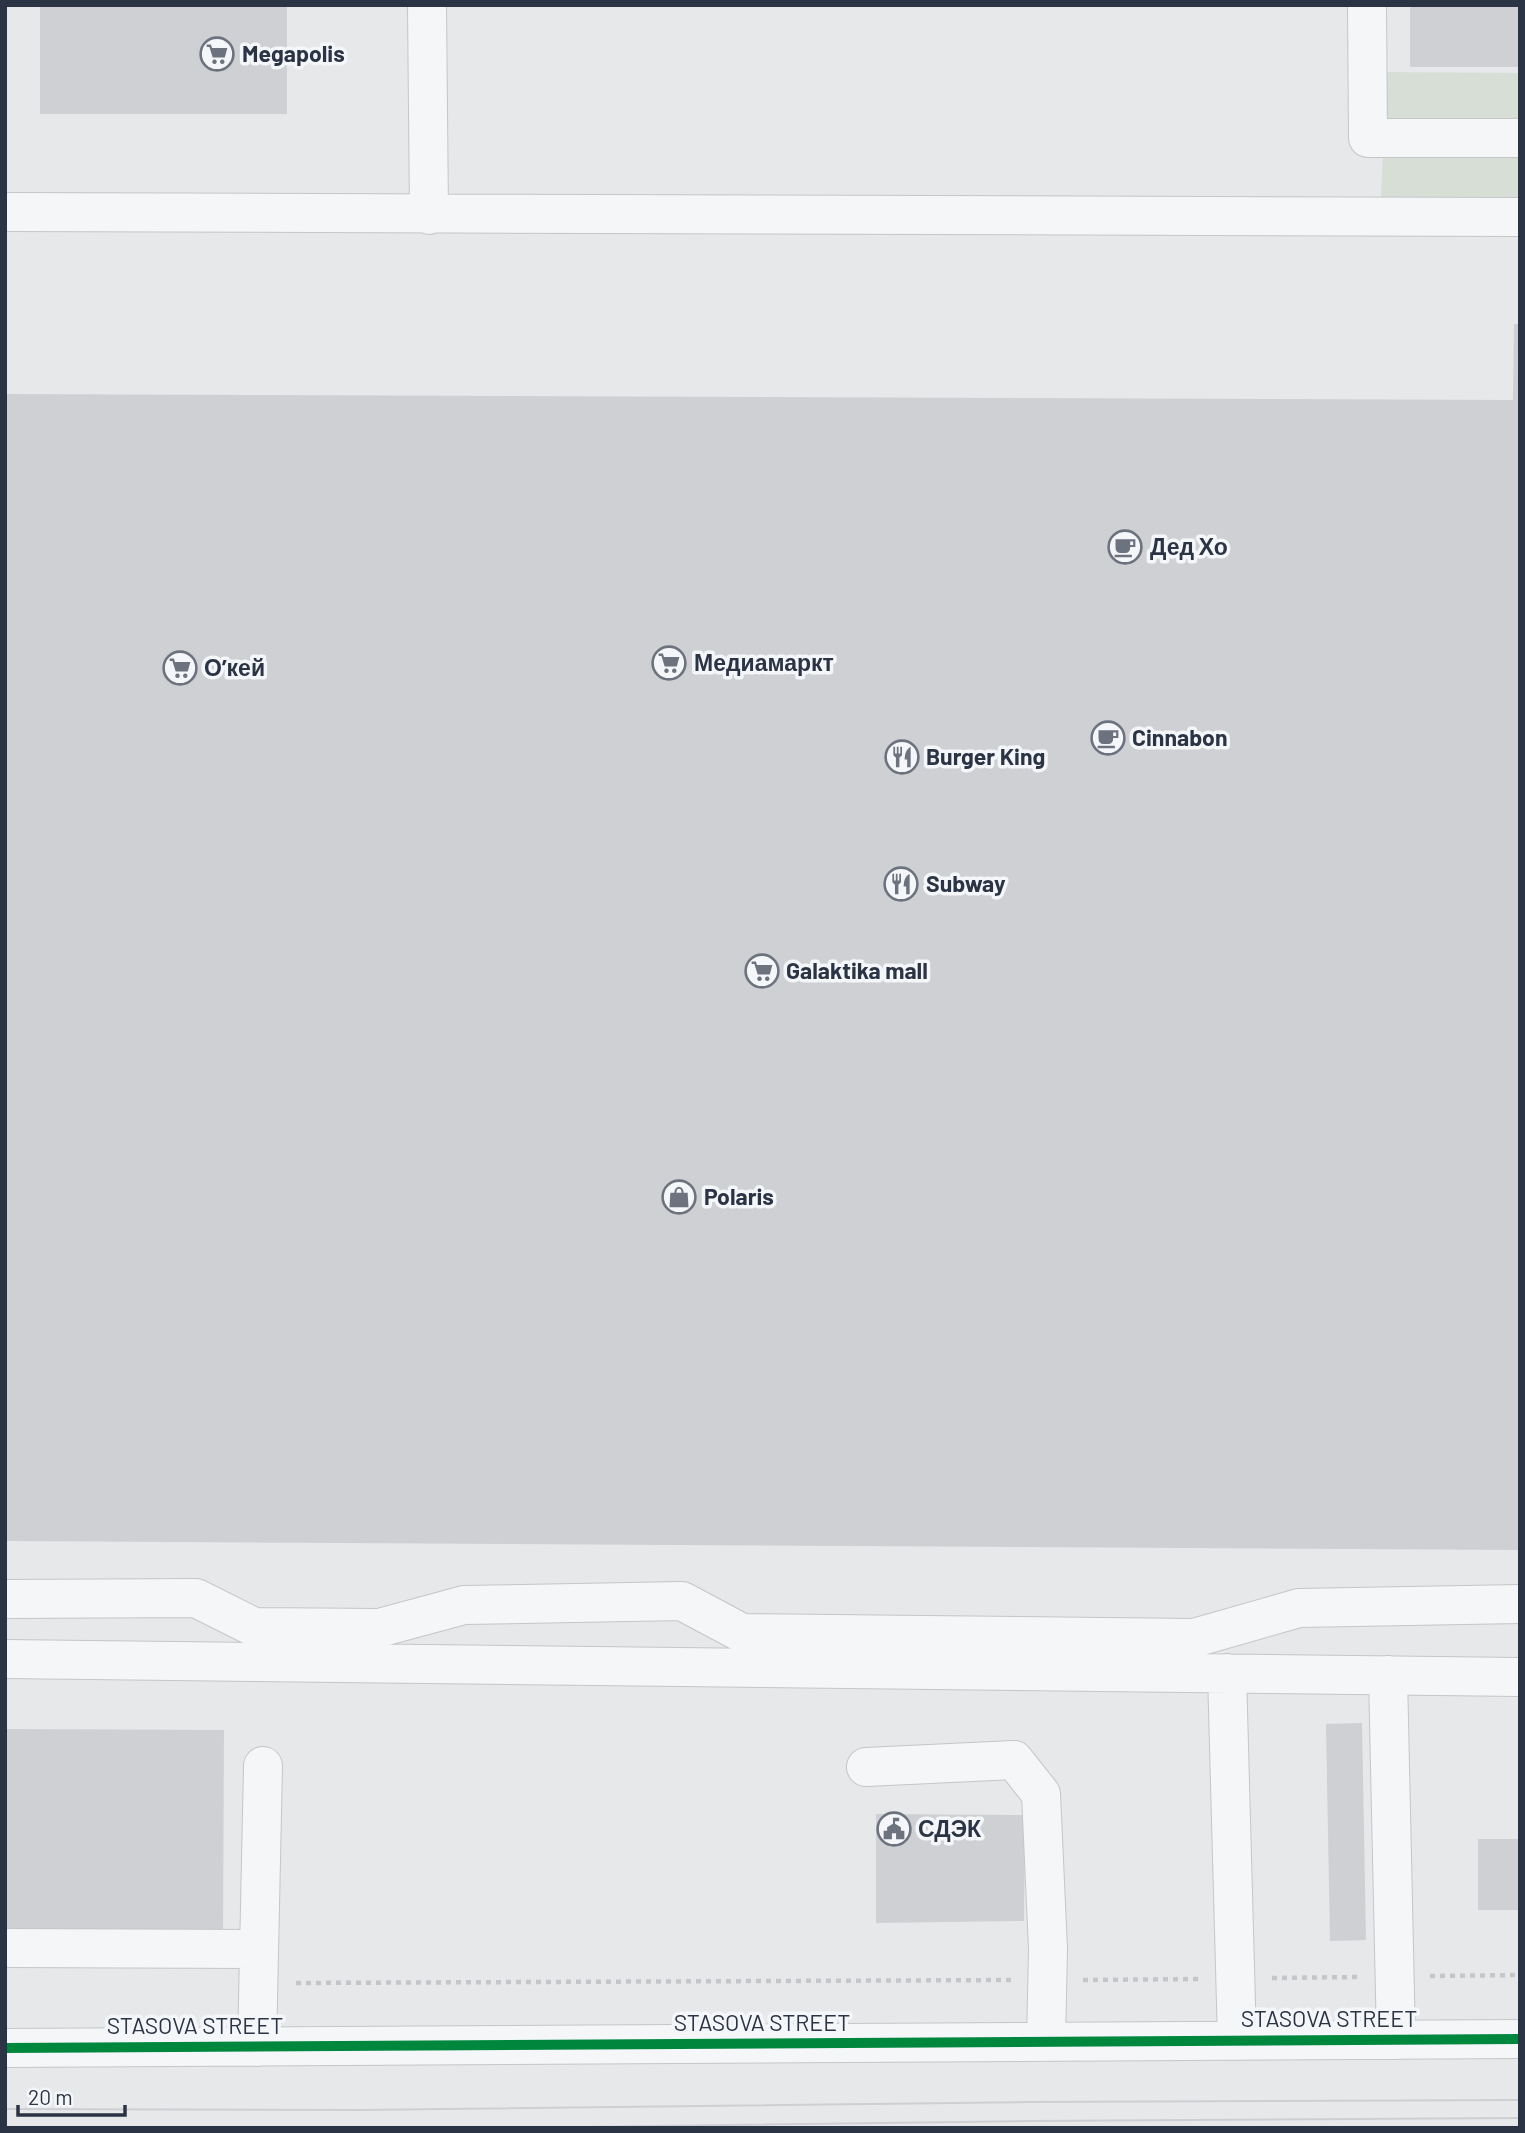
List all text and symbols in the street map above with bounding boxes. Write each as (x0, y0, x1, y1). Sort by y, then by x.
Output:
supermarket icon: Megapolis (198, 35, 236, 73)
place label: Megapolis (242, 39, 345, 67)
cafe icon: Дед Хо (1106, 528, 1144, 566)
place label: Дед Хо (1150, 532, 1228, 560)
supermarket icon: Медиамаркт (650, 644, 688, 682)
place label: Медиамаркт (694, 648, 834, 676)
supermarket icon: О’кей (161, 649, 199, 687)
place label: О’кей (204, 653, 265, 681)
cafe icon: Cinnabon (1089, 719, 1127, 757)
place label: Cinnabon (1132, 723, 1228, 751)
restaurant icon: Burger King (883, 738, 921, 776)
place label: Burger King (926, 742, 1045, 770)
restaurant icon: Subway (882, 865, 920, 903)
place label: Subway (926, 869, 1006, 897)
supermarket icon: Galaktika mall (743, 952, 781, 990)
place label: Galaktika mall (786, 956, 928, 984)
shop icon: Polaris (660, 1178, 698, 1216)
place label: Polaris (704, 1182, 774, 1210)
public building icon: СДЭК (875, 1810, 913, 1848)
place label: СДЭК (918, 1814, 982, 1842)
street label: STASOVA STREET (1241, 2004, 1417, 2032)
street label: STASOVA STREET (674, 2008, 850, 2036)
street label: STASOVA STREET (107, 2011, 283, 2039)
scale bar (18, 2074, 124, 2118)
text: 20 m (28, 2084, 73, 2109)

